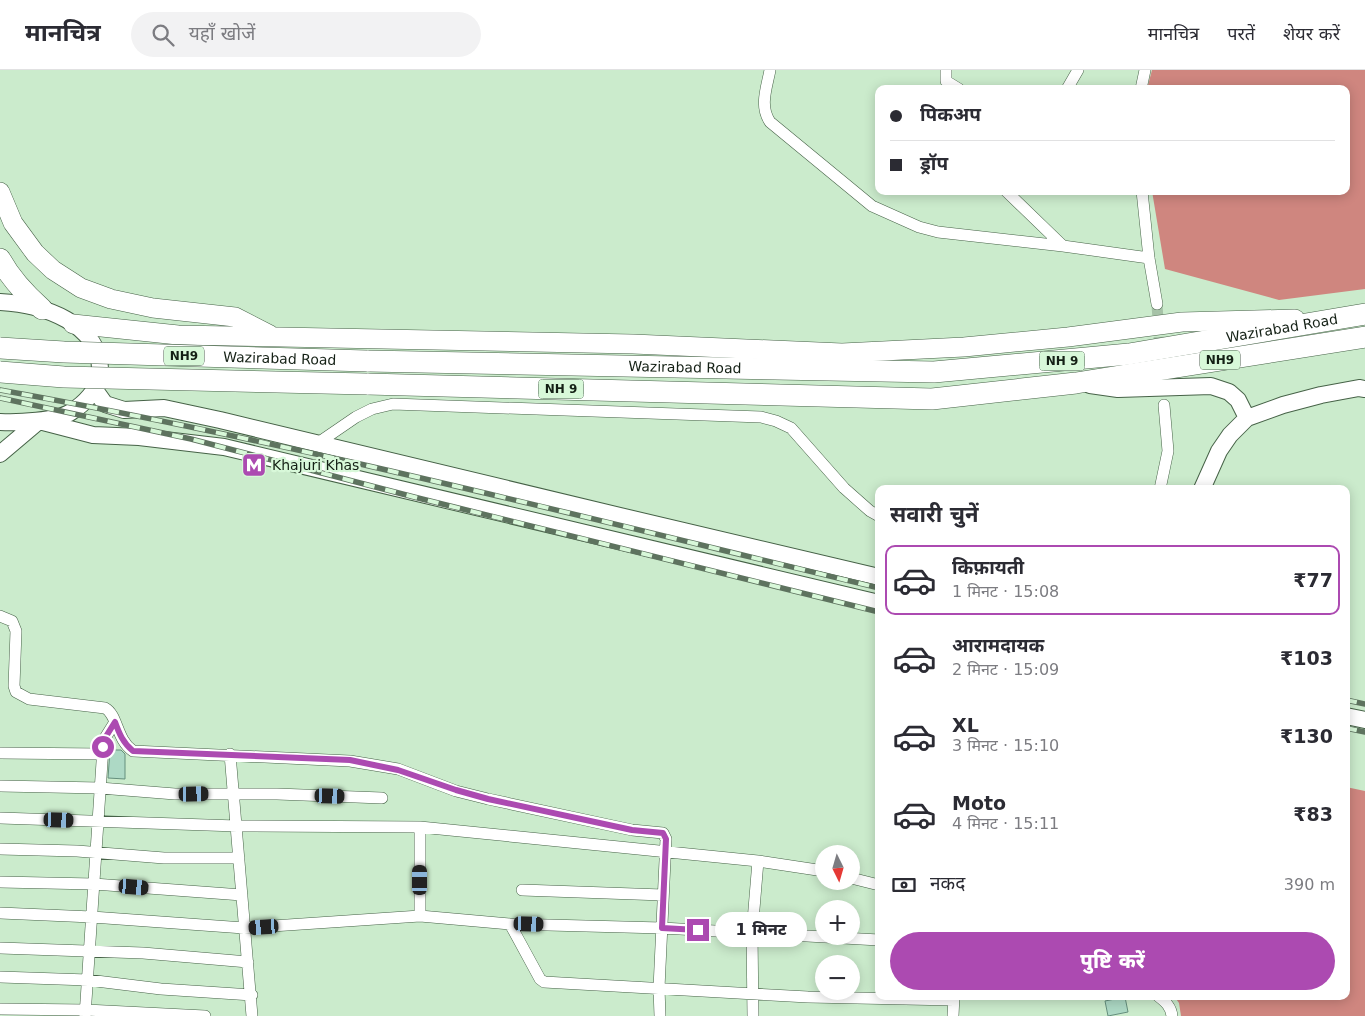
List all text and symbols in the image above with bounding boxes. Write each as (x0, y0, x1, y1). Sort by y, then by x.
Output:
search box (131, 12, 481, 57)
text: मानचित्र (25, 19, 101, 47)
icon: search (149, 21, 177, 49)
text: यहाँ खोजें (189, 22, 255, 44)
text: मानचित्र (1148, 23, 1199, 44)
text: परतें (1227, 23, 1255, 44)
text: शेयर करें (1283, 23, 1340, 44)
text: पिकअप (920, 103, 981, 125)
text: ड्रॉप (920, 152, 948, 174)
street label: Wazirabad Road (1225, 311, 1339, 345)
road number: NH9 (164, 346, 204, 366)
street label: Wazirabad Road (223, 349, 337, 368)
road number: NH9 (1200, 350, 1240, 370)
road number: NH 9 (1040, 352, 1084, 370)
street label: Wazirabad Road (628, 358, 742, 376)
road number: NH 9 (538, 380, 584, 398)
metro station icon: Khajuri Khas (241, 452, 267, 478)
place label: Khajuri Khas (272, 457, 359, 473)
text: सवारी चुनें (890, 502, 979, 527)
text: किफ़ायती (952, 556, 1024, 578)
icon: car (892, 558, 937, 603)
text: ₹77 (1293, 569, 1333, 591)
text: 1 मिनट · 15:08 (952, 582, 1059, 601)
text: आरामदायक (952, 634, 1044, 656)
icon: car (892, 636, 937, 681)
text: ₹103 (1280, 647, 1333, 669)
text: 2 मिनट · 15:09 (952, 660, 1059, 679)
icon: car (892, 714, 937, 759)
text: XL (952, 714, 979, 736)
text: ₹130 (1280, 725, 1333, 747)
route start (92, 736, 114, 758)
text: 3 मिनट · 15:10 (952, 736, 1059, 755)
car (178, 786, 209, 802)
car (314, 788, 345, 804)
icon: car (892, 792, 937, 837)
text: Moto (952, 792, 1006, 814)
text: ₹83 (1293, 803, 1333, 825)
car (43, 812, 74, 828)
text: 4 मिनट · 15:11 (952, 814, 1059, 833)
north arrow (815, 845, 860, 890)
map controls (815, 845, 860, 1000)
car (412, 865, 427, 895)
icon: cash (890, 871, 918, 899)
text: नकद (930, 872, 965, 894)
text: 390 m (1284, 875, 1335, 894)
car (118, 878, 149, 896)
button: + (815, 900, 860, 945)
callout: 1 मिनट (716, 912, 808, 948)
car (513, 916, 544, 932)
car (248, 918, 279, 936)
route end (687, 919, 709, 941)
text: 1 मिनट (735, 920, 787, 939)
button: पुष्टि करें (890, 932, 1335, 990)
button: − (815, 955, 860, 1000)

